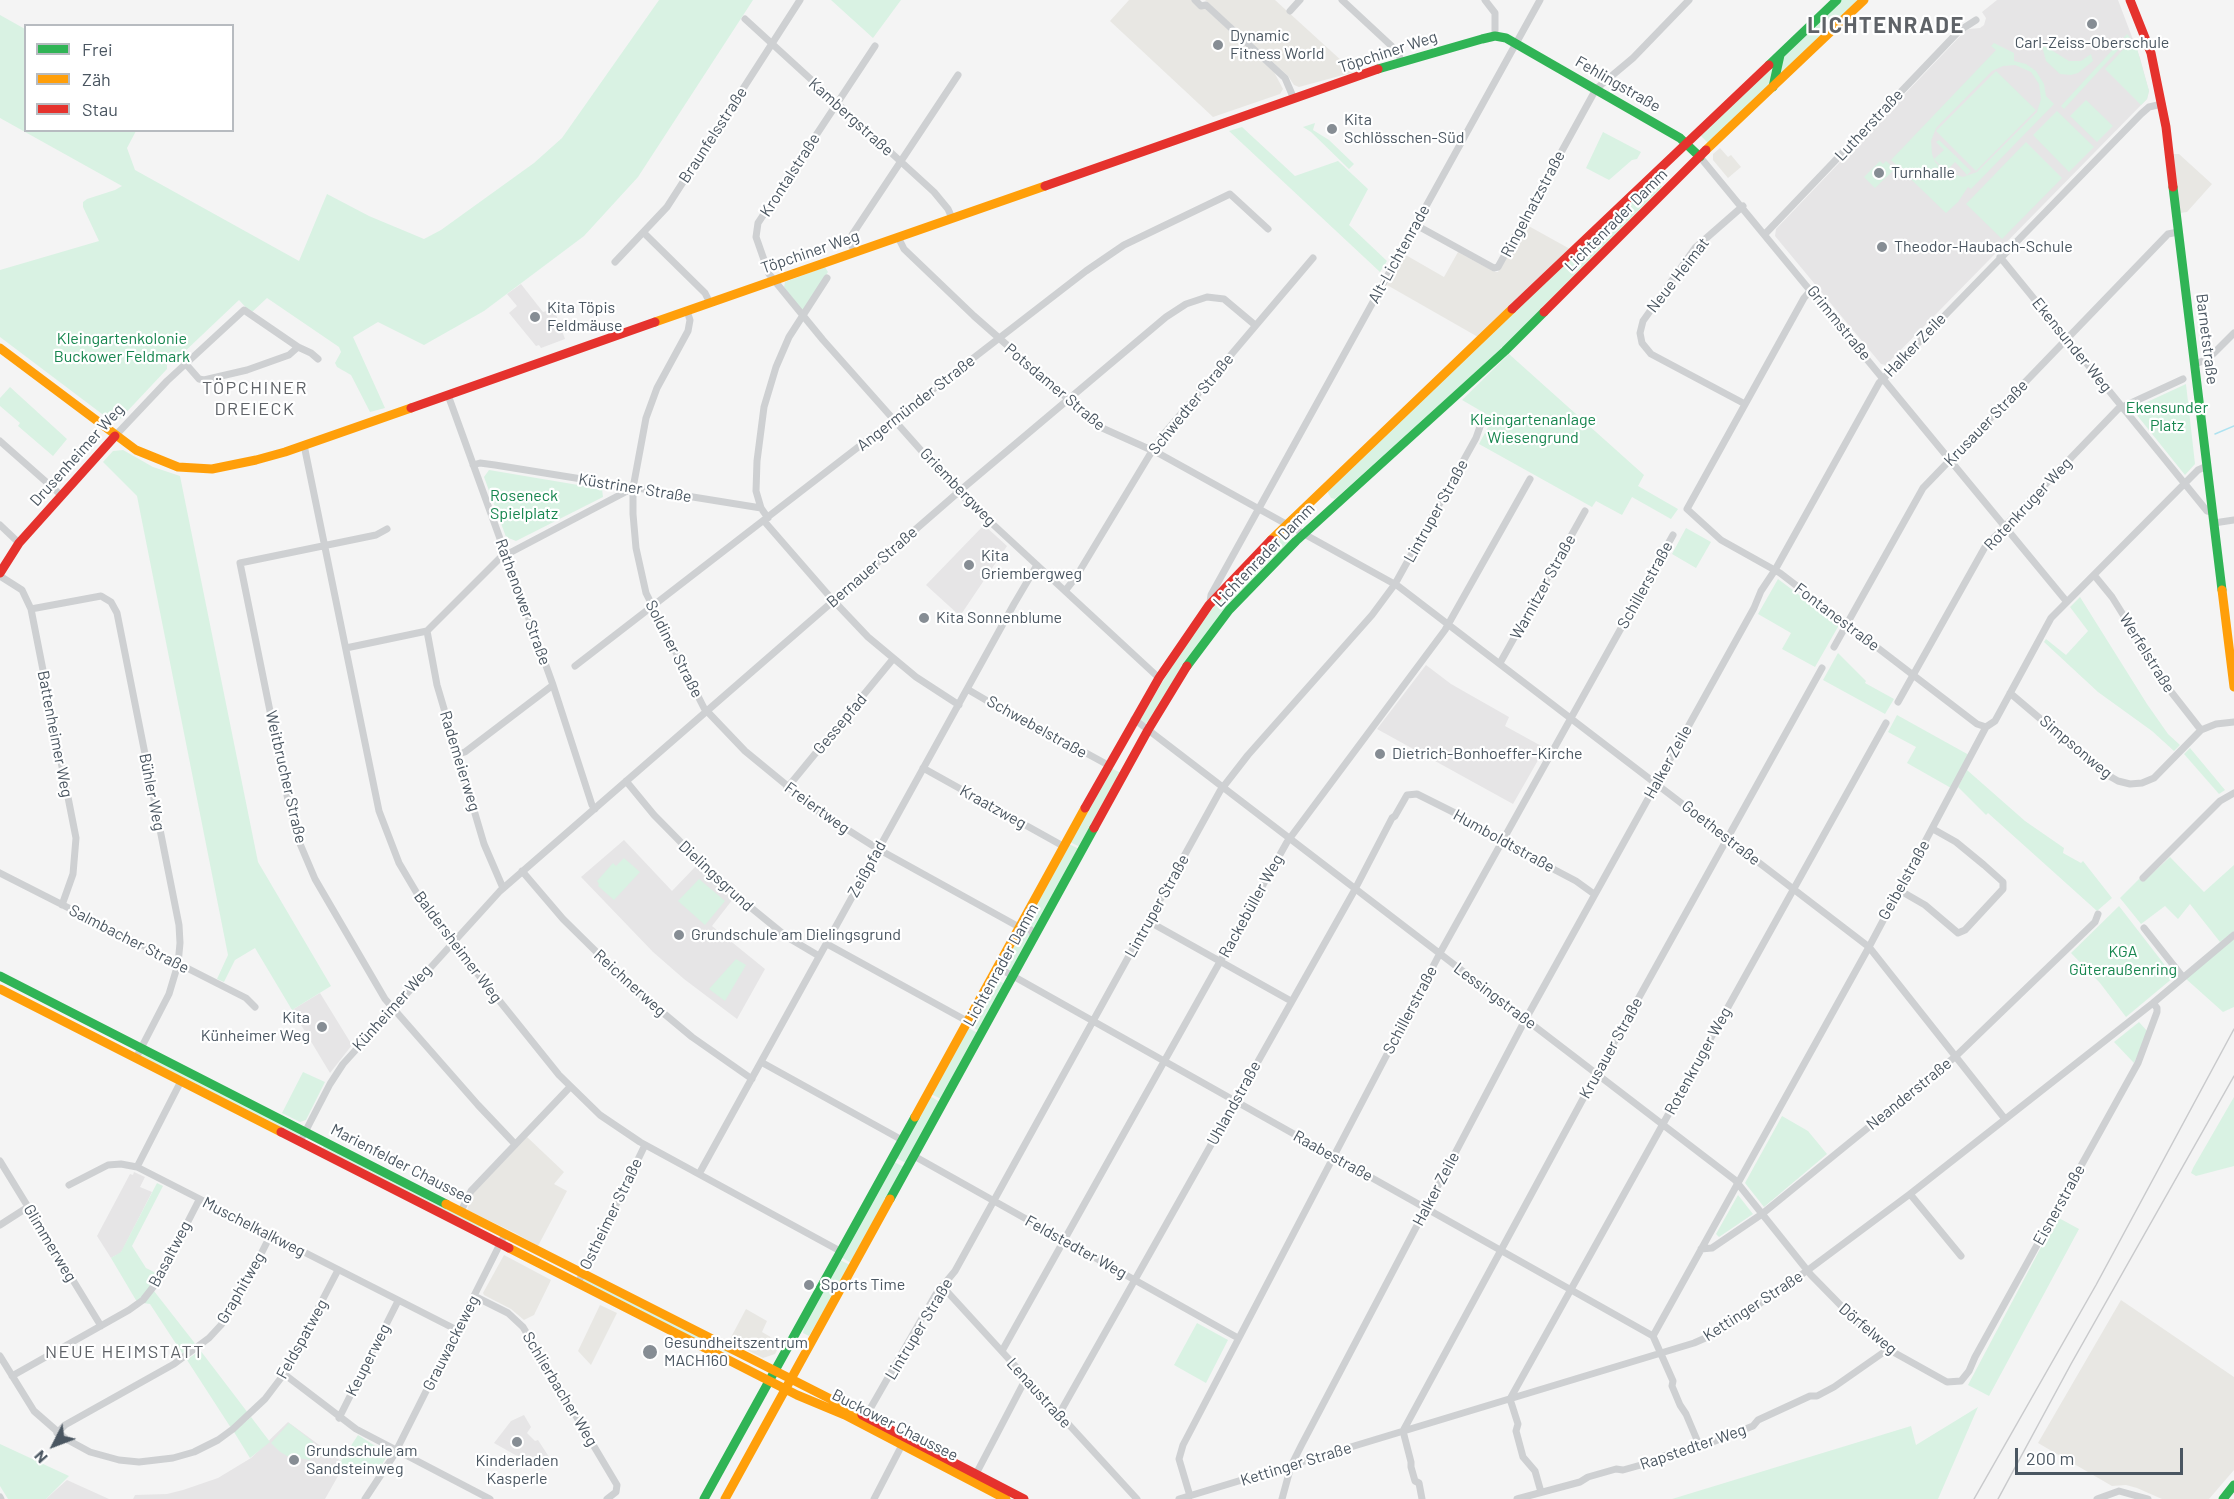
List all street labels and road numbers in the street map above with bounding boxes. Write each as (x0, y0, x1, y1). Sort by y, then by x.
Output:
street label: Töpchiner Weg (1336, 27, 1440, 77)
street label: Fehlingstraße (1572, 52, 1664, 116)
street label: Kambergstraße (805, 74, 897, 160)
street label: Braunfelsstraße (675, 83, 751, 187)
street label: Lutherstraße (1831, 85, 1907, 165)
street label: Krontalstraße (756, 130, 824, 220)
street label: Ringelnatzstraße (1497, 147, 1569, 261)
street label: Lichtenrader Damm (1561, 165, 1671, 275)
street label: Alt-Lichtenrade (1364, 202, 1434, 306)
street label: Töpchiner Weg (758, 226, 862, 278)
street label: Neue Heimat (1643, 234, 1713, 316)
street label: Grimmstraße (1803, 282, 1875, 364)
street label: Barnetstraße (2192, 292, 2222, 386)
street label: Ekensunder Weg (2028, 294, 2116, 396)
street label: Halker Zeile (1880, 309, 1950, 381)
street label: Potsdamer Straße (1001, 339, 1109, 435)
street label: Schwedter Straße (1144, 350, 1238, 458)
street label: Angermünder Straße (853, 351, 979, 455)
street label: Krusauer Straße (1940, 376, 2032, 470)
street label: Drusenheimer Weg (26, 400, 128, 510)
street label: Griembergweg (916, 444, 1000, 530)
street label: Rotenkruger Weg (1980, 454, 2076, 554)
street label: Lintruper Straße (1400, 456, 1472, 566)
street label: Küstriner Straße (577, 470, 693, 506)
street label: Lichtenrader Damm (1209, 499, 1319, 611)
street label: Bernauer Straße (823, 522, 921, 612)
street label: Warnitzer Straße (1506, 531, 1580, 643)
street label: Rathenower Straße (491, 536, 555, 668)
street label: Schillerstraße (1613, 538, 1677, 632)
street label: Fontanestraße (1791, 579, 1883, 655)
street label: Soldiner Straße (641, 597, 707, 701)
street label: Werfelstraße (2115, 610, 2179, 696)
street label: Battenheimer Weg (33, 669, 77, 799)
street label: Gessepfad (809, 690, 871, 758)
street label: Schwebelstraße (984, 692, 1090, 762)
street label: Rademeierweg (436, 708, 484, 814)
street label: Weitbrucher Straße (261, 709, 311, 845)
street label: Simpsonweg (2036, 711, 2116, 783)
street label: Halker Zeile (1640, 722, 1696, 802)
street label: Bühler Weg (135, 752, 169, 832)
street label: Freiertweg (781, 778, 853, 838)
street label: Kraatzweg (956, 781, 1030, 833)
street label: Goethestraße (1678, 796, 1764, 870)
street label: Humboldtstraße (1450, 805, 1558, 877)
street label: Dielingsgrund (675, 837, 757, 915)
street label: Zeißpfad (844, 837, 890, 901)
street label: Geibelstraße (1874, 837, 1934, 923)
street label: Lintruper Straße (1121, 851, 1193, 961)
street label: Rackebüller Weg (1215, 851, 1287, 961)
street label: Baldersheimer Weg (410, 887, 506, 1007)
street label: Salmbacher Straße (66, 900, 192, 978)
street label: Lichtenrader Damm (959, 900, 1043, 1030)
street label: Reichnerweg (590, 945, 670, 1021)
street label: Lessingstraße (1450, 959, 1540, 1033)
street label: Künheimer Weg (348, 961, 436, 1055)
street label: Schillerstraße (1379, 963, 1441, 1057)
street label: Krusauer Straße (1575, 994, 1647, 1102)
street label: Rotenkruger Weg (1661, 1004, 1735, 1118)
street label: Neanderstraße (1863, 1054, 1955, 1134)
street label: Uhlandstraße (1203, 1058, 1265, 1148)
street label: Marienfelder Chaussee (328, 1120, 476, 1208)
street label: Raabestraße (1290, 1126, 1376, 1186)
street label: Halker Zeile (1408, 1149, 1464, 1229)
street label: Ostheimer Straße (576, 1155, 646, 1273)
street label: Eisnerstraße (2029, 1161, 2089, 1249)
street label: Muschelkalkweg (199, 1193, 309, 1261)
street label: Glimmerweg (19, 1201, 81, 1285)
street label: Feldstedter Weg (1022, 1211, 1130, 1283)
street label: Basaltweg (145, 1218, 195, 1290)
street label: Graphitweg (213, 1249, 269, 1327)
street label: Kettinger Straße (1700, 1267, 1806, 1345)
street label: Lintruper Straße (881, 1275, 957, 1383)
street label: Grauwackeweg (419, 1292, 483, 1394)
street label: Feldspatweg (272, 1296, 332, 1382)
street label: Dörfelweg (1835, 1299, 1901, 1359)
street label: Keuperweg (342, 1321, 394, 1399)
street label: Schlierbacher Weg (518, 1328, 602, 1450)
street label: Lenaustraße (1002, 1354, 1076, 1432)
street label: Buckower Chaussee (829, 1385, 961, 1465)
street label: Rapstedter Weg (1637, 1420, 1749, 1474)
street label: Kettinger Straße (1238, 1438, 1354, 1490)

